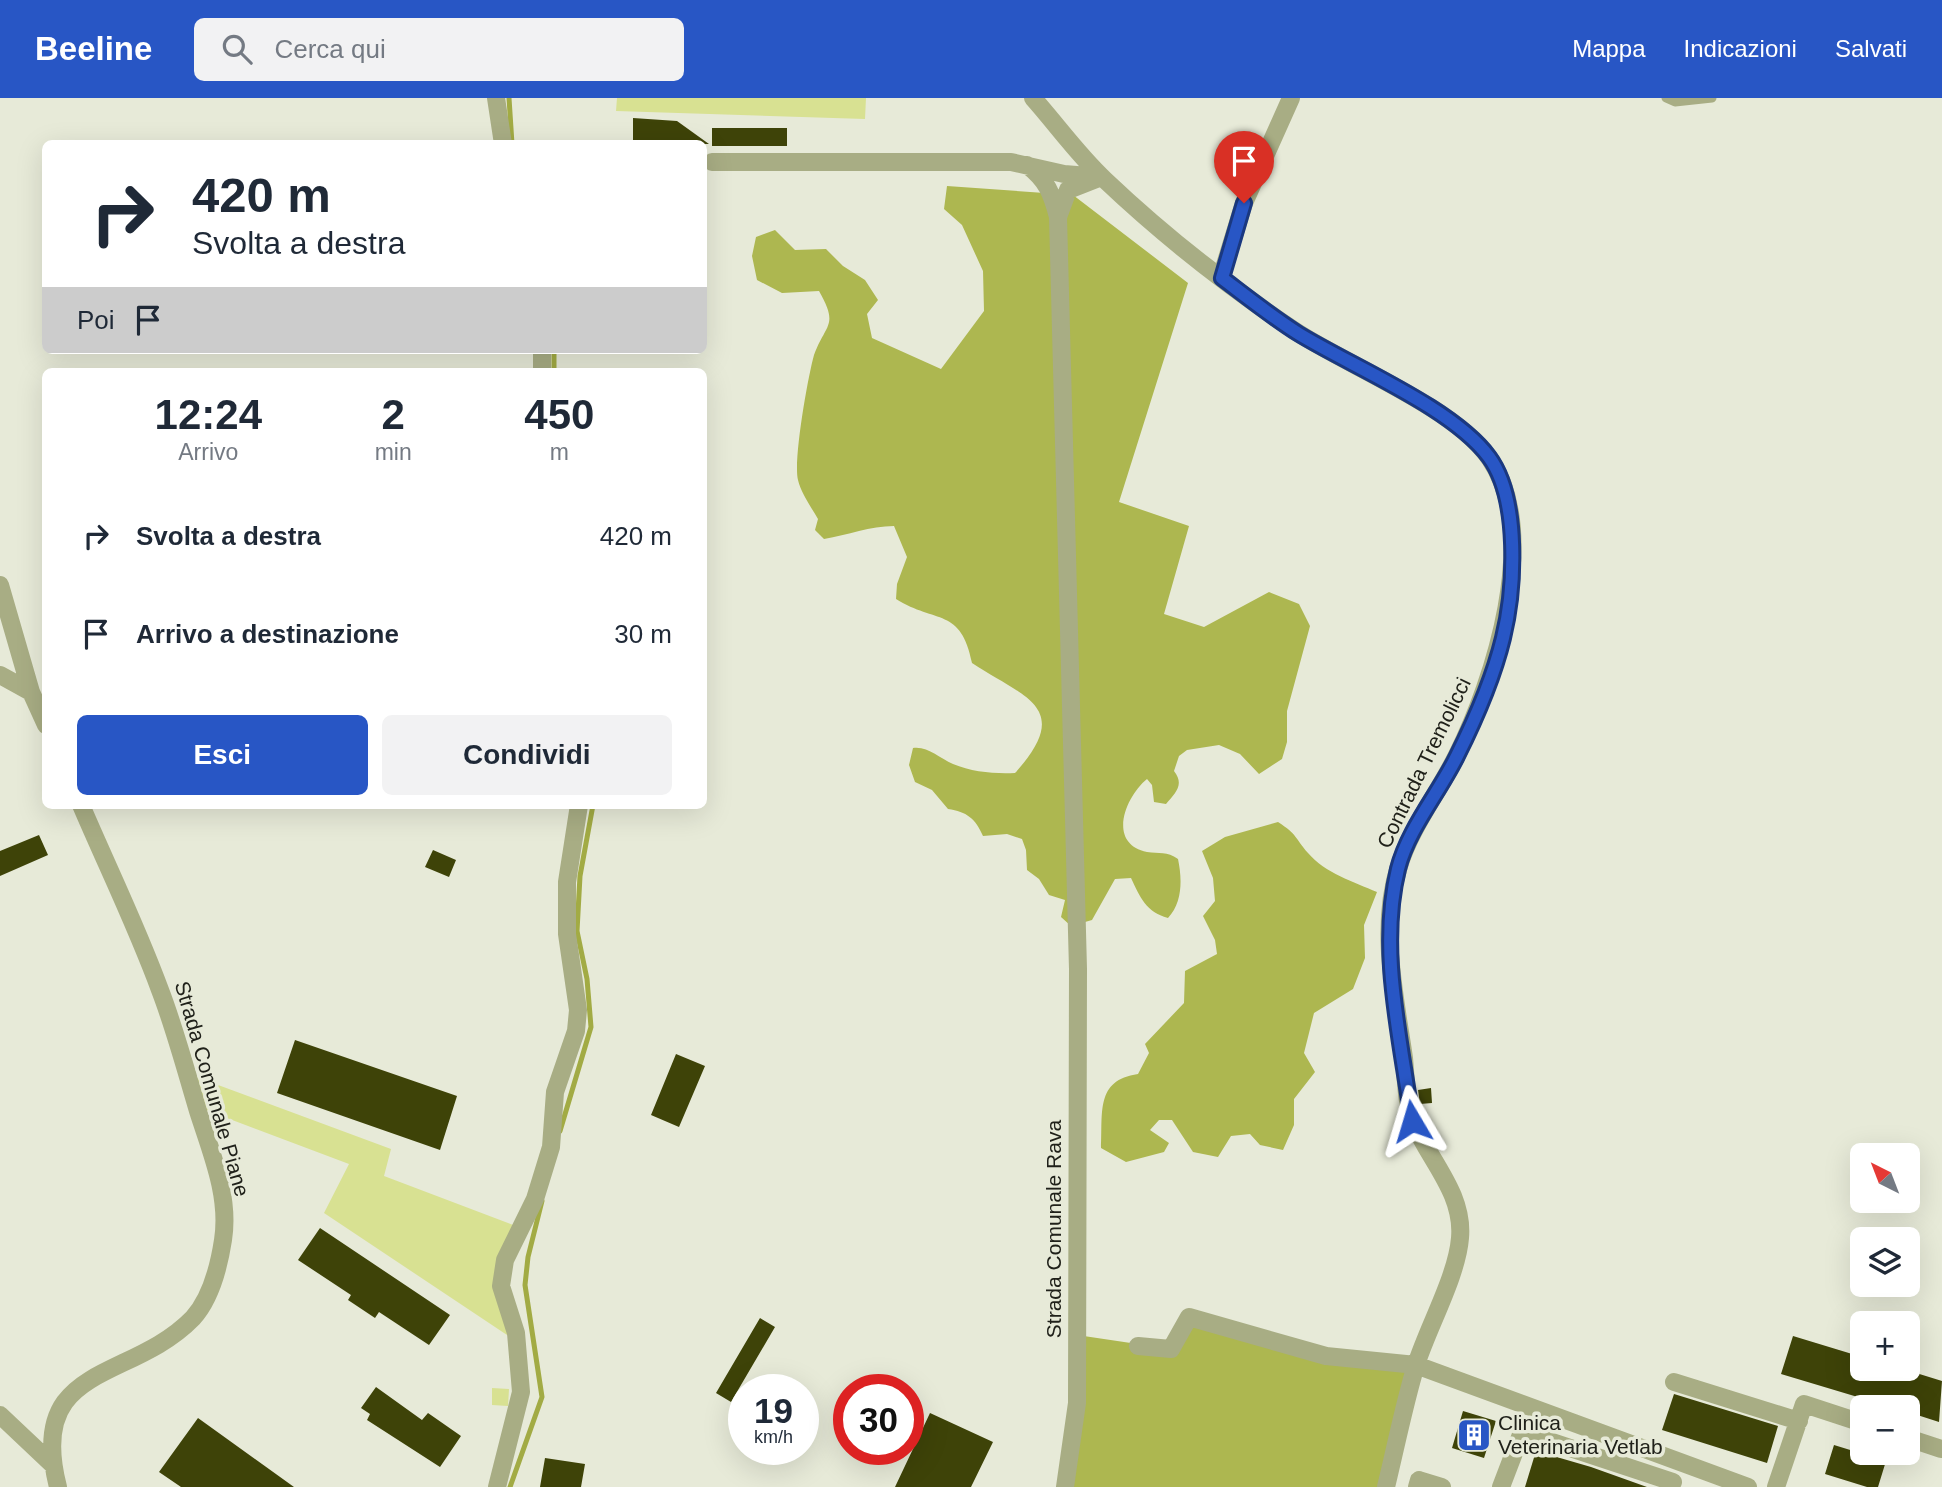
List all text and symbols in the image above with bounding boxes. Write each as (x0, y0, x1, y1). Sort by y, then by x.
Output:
search box (194, 18, 684, 81)
text: Beeline (35, 30, 152, 67)
icon: search (218, 30, 256, 68)
text: Cerca qui (274, 34, 386, 64)
text: Mappa (1572, 35, 1646, 62)
text: Indicazioni (1684, 35, 1797, 62)
text: Salvati (1835, 35, 1907, 62)
pin (1214, 131, 1274, 203)
icon: arrive (1225, 142, 1263, 180)
icon: right (77, 168, 168, 259)
text: 420 m (192, 168, 331, 222)
text: Svolta a destra (192, 225, 405, 261)
icon: arrive (129, 301, 167, 339)
text: Poi (77, 305, 115, 335)
text: 12:24 (155, 391, 262, 438)
text: 2 (381, 391, 405, 438)
text: 450 (524, 391, 594, 438)
text: Arrivo (178, 439, 238, 465)
text: min (375, 439, 412, 465)
text: m (550, 439, 569, 465)
icon: right (77, 517, 115, 555)
text: Svolta a destra (136, 521, 321, 551)
text: 420 m (600, 521, 672, 551)
icon: arrive (77, 615, 115, 653)
text: Arrivo a destinazione (136, 619, 399, 649)
text: 30 m (614, 619, 672, 649)
street label: Contrada Tremolicci (1372, 674, 1475, 852)
button: Esci (77, 715, 368, 795)
button: Condividi (382, 715, 672, 795)
street label: Strada Comunale Piane (171, 979, 254, 1199)
position arrow (1375, 1084, 1449, 1158)
street label: Strada Comunale Rava (1042, 1120, 1065, 1338)
north arrow (1850, 1143, 1920, 1213)
map controls (1850, 1143, 1920, 1465)
button: layers (1850, 1227, 1920, 1297)
button: + (1850, 1311, 1920, 1381)
speed limit sign: 30 (833, 1374, 924, 1465)
text: 19 (754, 1391, 793, 1430)
button: − (1850, 1395, 1920, 1465)
place label: Clinica Veterinaria Vetlab (1498, 1411, 1663, 1458)
building icon: Clinica Veterinaria Vetlab (1455, 1416, 1493, 1454)
text: km/h (754, 1427, 793, 1447)

